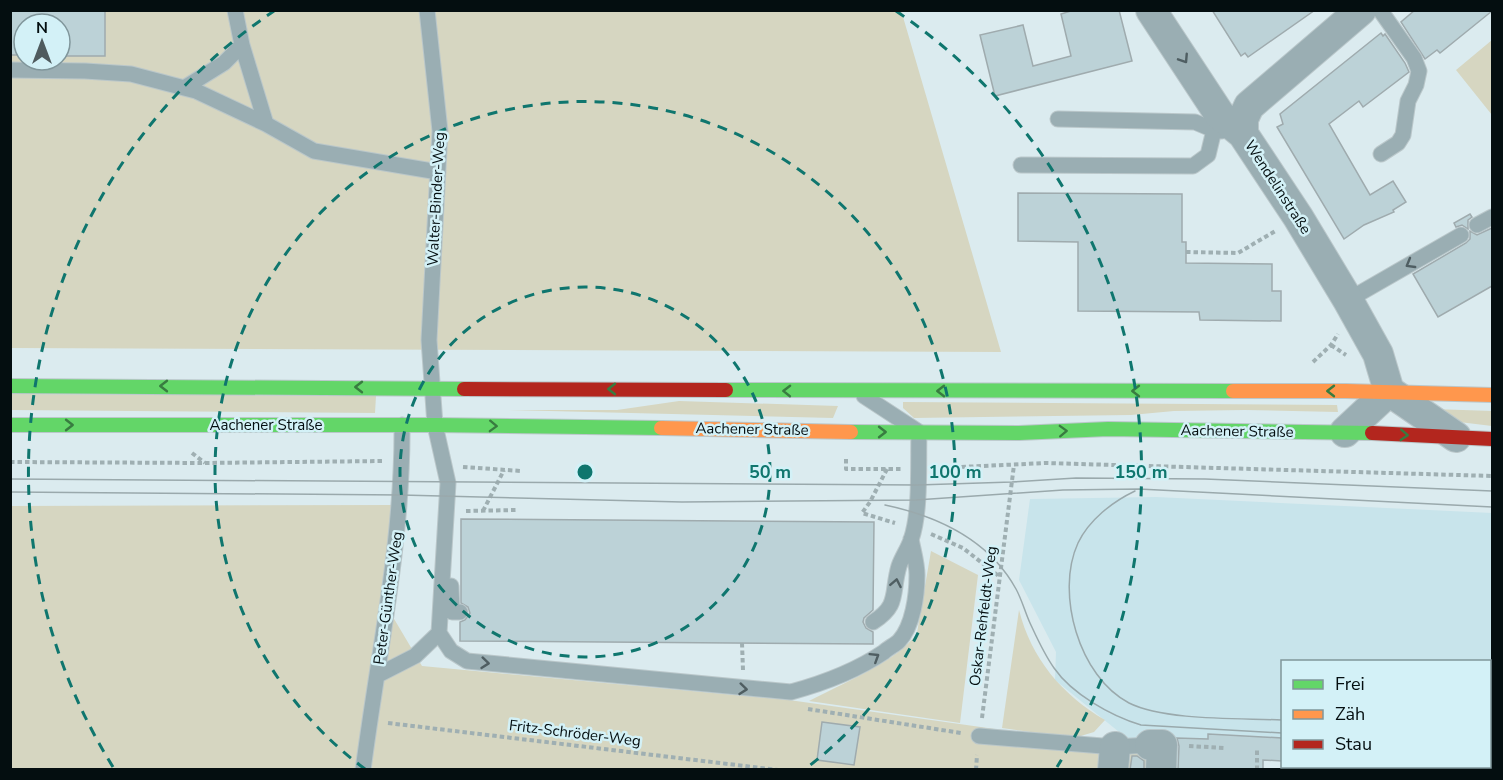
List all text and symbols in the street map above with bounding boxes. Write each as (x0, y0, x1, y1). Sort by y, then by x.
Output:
north arrow (12, 12, 72, 72)
text: N (36, 17, 48, 39)
one-way arrow (1177, 52, 1188, 63)
street label: Walter-Binder-Weg (422, 131, 450, 267)
street label: Wendelinstraße (1240, 136, 1316, 238)
one-way arrow (1406, 257, 1416, 268)
one-way arrow (159, 380, 168, 393)
one-way arrow (354, 381, 363, 393)
one-way arrow (607, 383, 616, 395)
one-way arrow (783, 384, 792, 397)
one-way arrow (936, 385, 945, 397)
one-way arrow (1131, 385, 1140, 397)
one-way arrow (1326, 385, 1335, 397)
street label: Aachener Straße (210, 415, 322, 435)
street label: Aachener Straße (695, 418, 809, 440)
one-way arrow (64, 419, 73, 431)
one-way arrow (489, 420, 498, 433)
street label: Aachener Straße (1180, 420, 1294, 442)
one-way arrow (1059, 425, 1068, 437)
one-way arrow (878, 426, 887, 438)
one-way arrow (1399, 428, 1408, 441)
text: 50 m (749, 460, 791, 484)
text: 100 m (928, 460, 982, 484)
text: 150 m (1114, 460, 1168, 484)
centre of rings (575, 462, 595, 482)
street label: Peter-Günther-Weg (369, 530, 407, 666)
street label: Oskar-Rehfeldt-Weg (964, 545, 1002, 687)
one-way arrow (889, 579, 902, 589)
one-way arrow (868, 653, 879, 664)
one-way arrow (480, 656, 489, 669)
legend (1281, 660, 1491, 768)
text: Frei (1335, 672, 1365, 696)
one-way arrow (738, 682, 748, 695)
text: Zäh (1335, 702, 1365, 726)
street label: Fritz-Schröder-Weg (508, 715, 642, 751)
text: Stau (1335, 732, 1372, 756)

